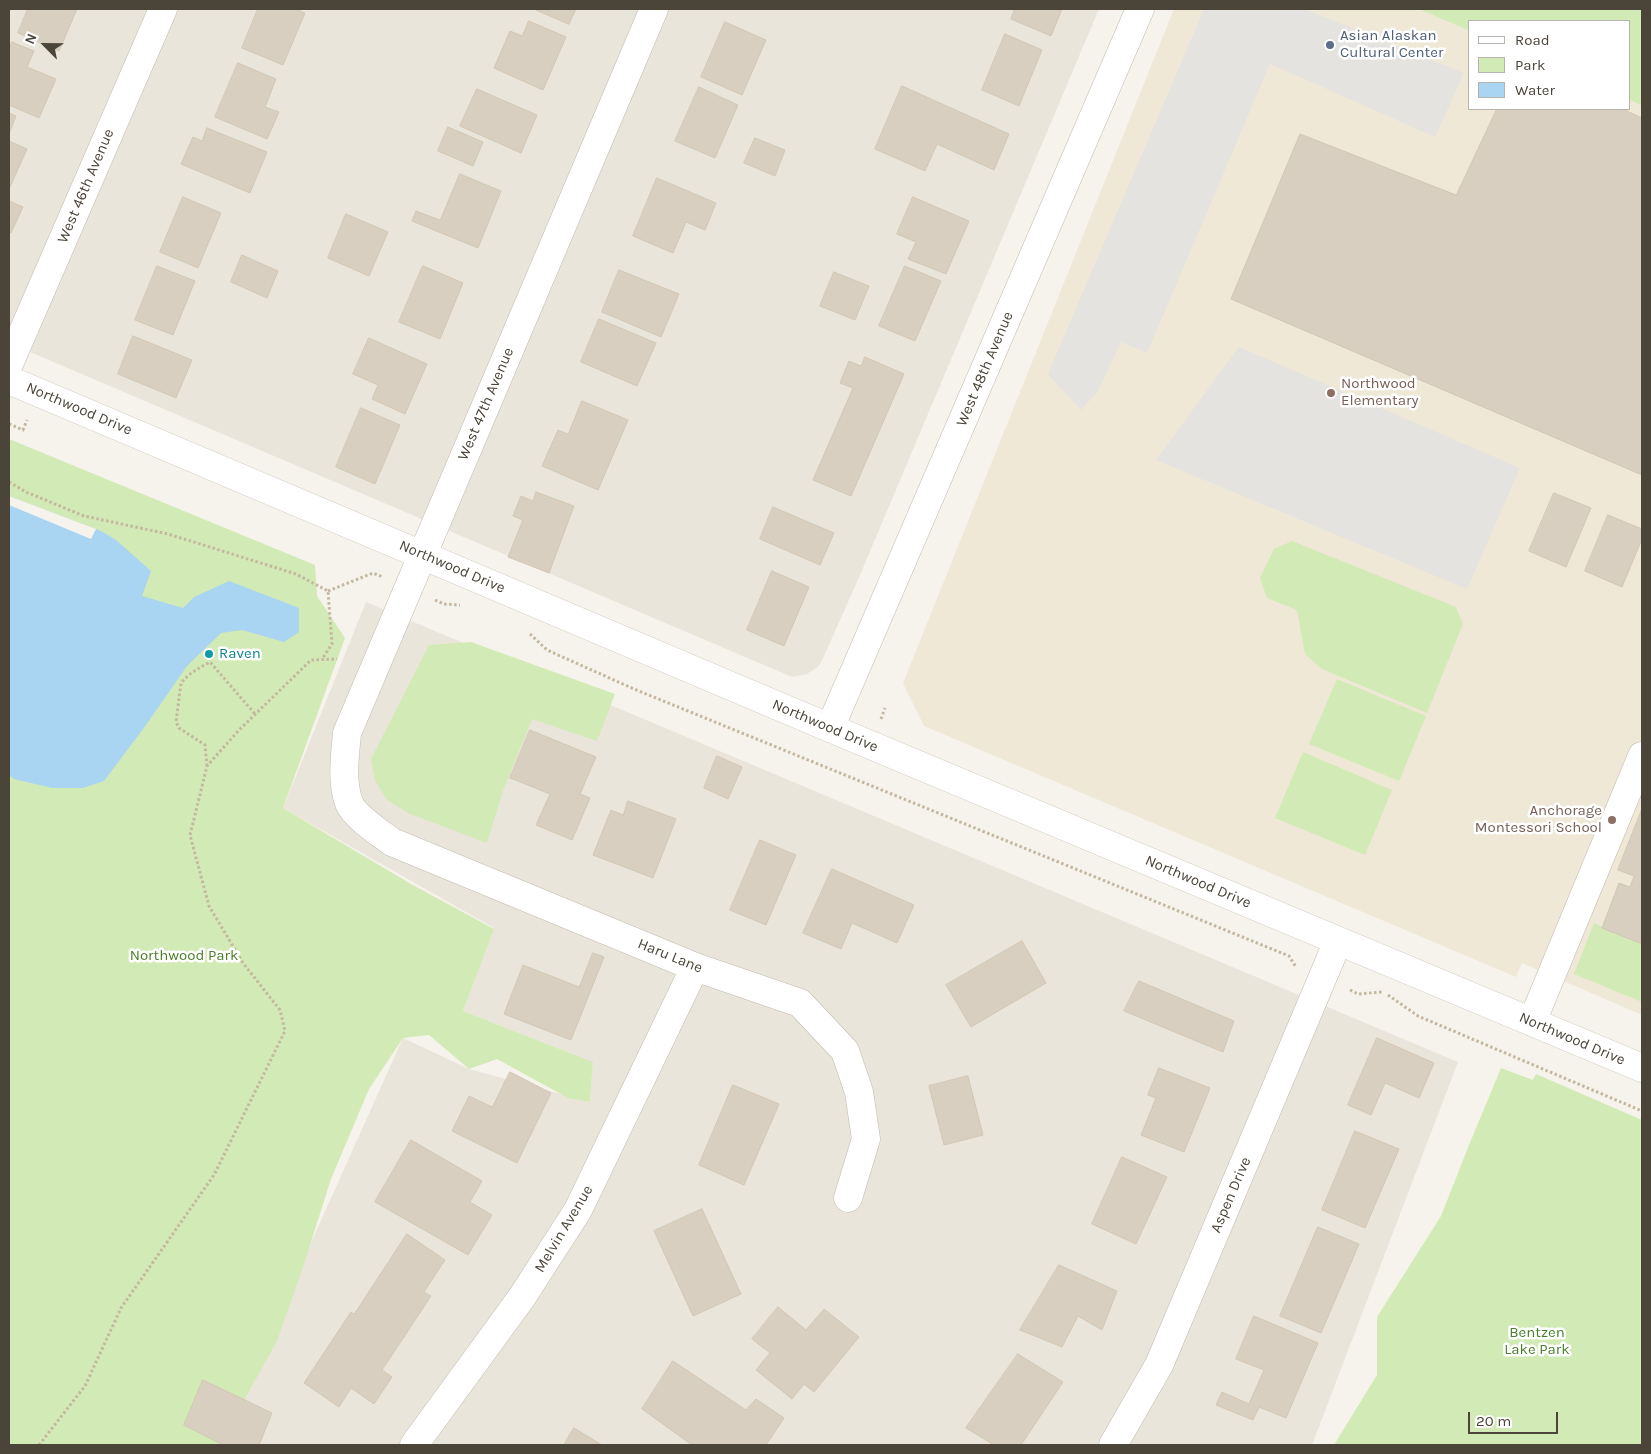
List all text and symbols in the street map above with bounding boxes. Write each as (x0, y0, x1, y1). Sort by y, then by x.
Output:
north arrow (20, 20, 70, 70)
legend (1468, 20, 1631, 110)
place label: Asian Alaskan Cultural Center (1340, 27, 1443, 62)
text: N (21, 31, 41, 47)
text: Road (1515, 31, 1550, 49)
marker: Asian Alaskan Cultural Center (1324, 39, 1336, 51)
text: Park (1515, 56, 1545, 74)
text: Water (1515, 81, 1555, 99)
street label: West 46th Avenue (54, 126, 118, 246)
street label: West 48th Avenue (953, 309, 1017, 429)
street label: West 47th Avenue (454, 345, 518, 463)
place label: Northwood Elementary (1341, 375, 1418, 410)
street label: Northwood Drive (23, 379, 135, 439)
marker: Northwood Elementary (1325, 387, 1337, 399)
street label: Northwood Drive (396, 537, 508, 597)
place label: Raven (219, 645, 261, 663)
marker: Raven (203, 648, 215, 660)
street label: Northwood Drive (769, 696, 881, 756)
place label: Anchorage Montessori School (1475, 802, 1602, 837)
marker: Anchorage Montessori School (1606, 814, 1618, 826)
street label: Northwood Drive (1142, 852, 1254, 912)
street label: Haru Lane (635, 935, 705, 977)
park label: Northwood Park (130, 947, 238, 965)
street label: Northwood Drive (1516, 1009, 1628, 1069)
street label: Aspen Drive (1207, 1154, 1255, 1236)
street label: Melvin Avenue (531, 1182, 597, 1276)
park label: Bentzen Lake Park (1504, 1324, 1570, 1359)
scale bar (1471, 1402, 1561, 1434)
text: 20 m (1476, 1412, 1511, 1430)

